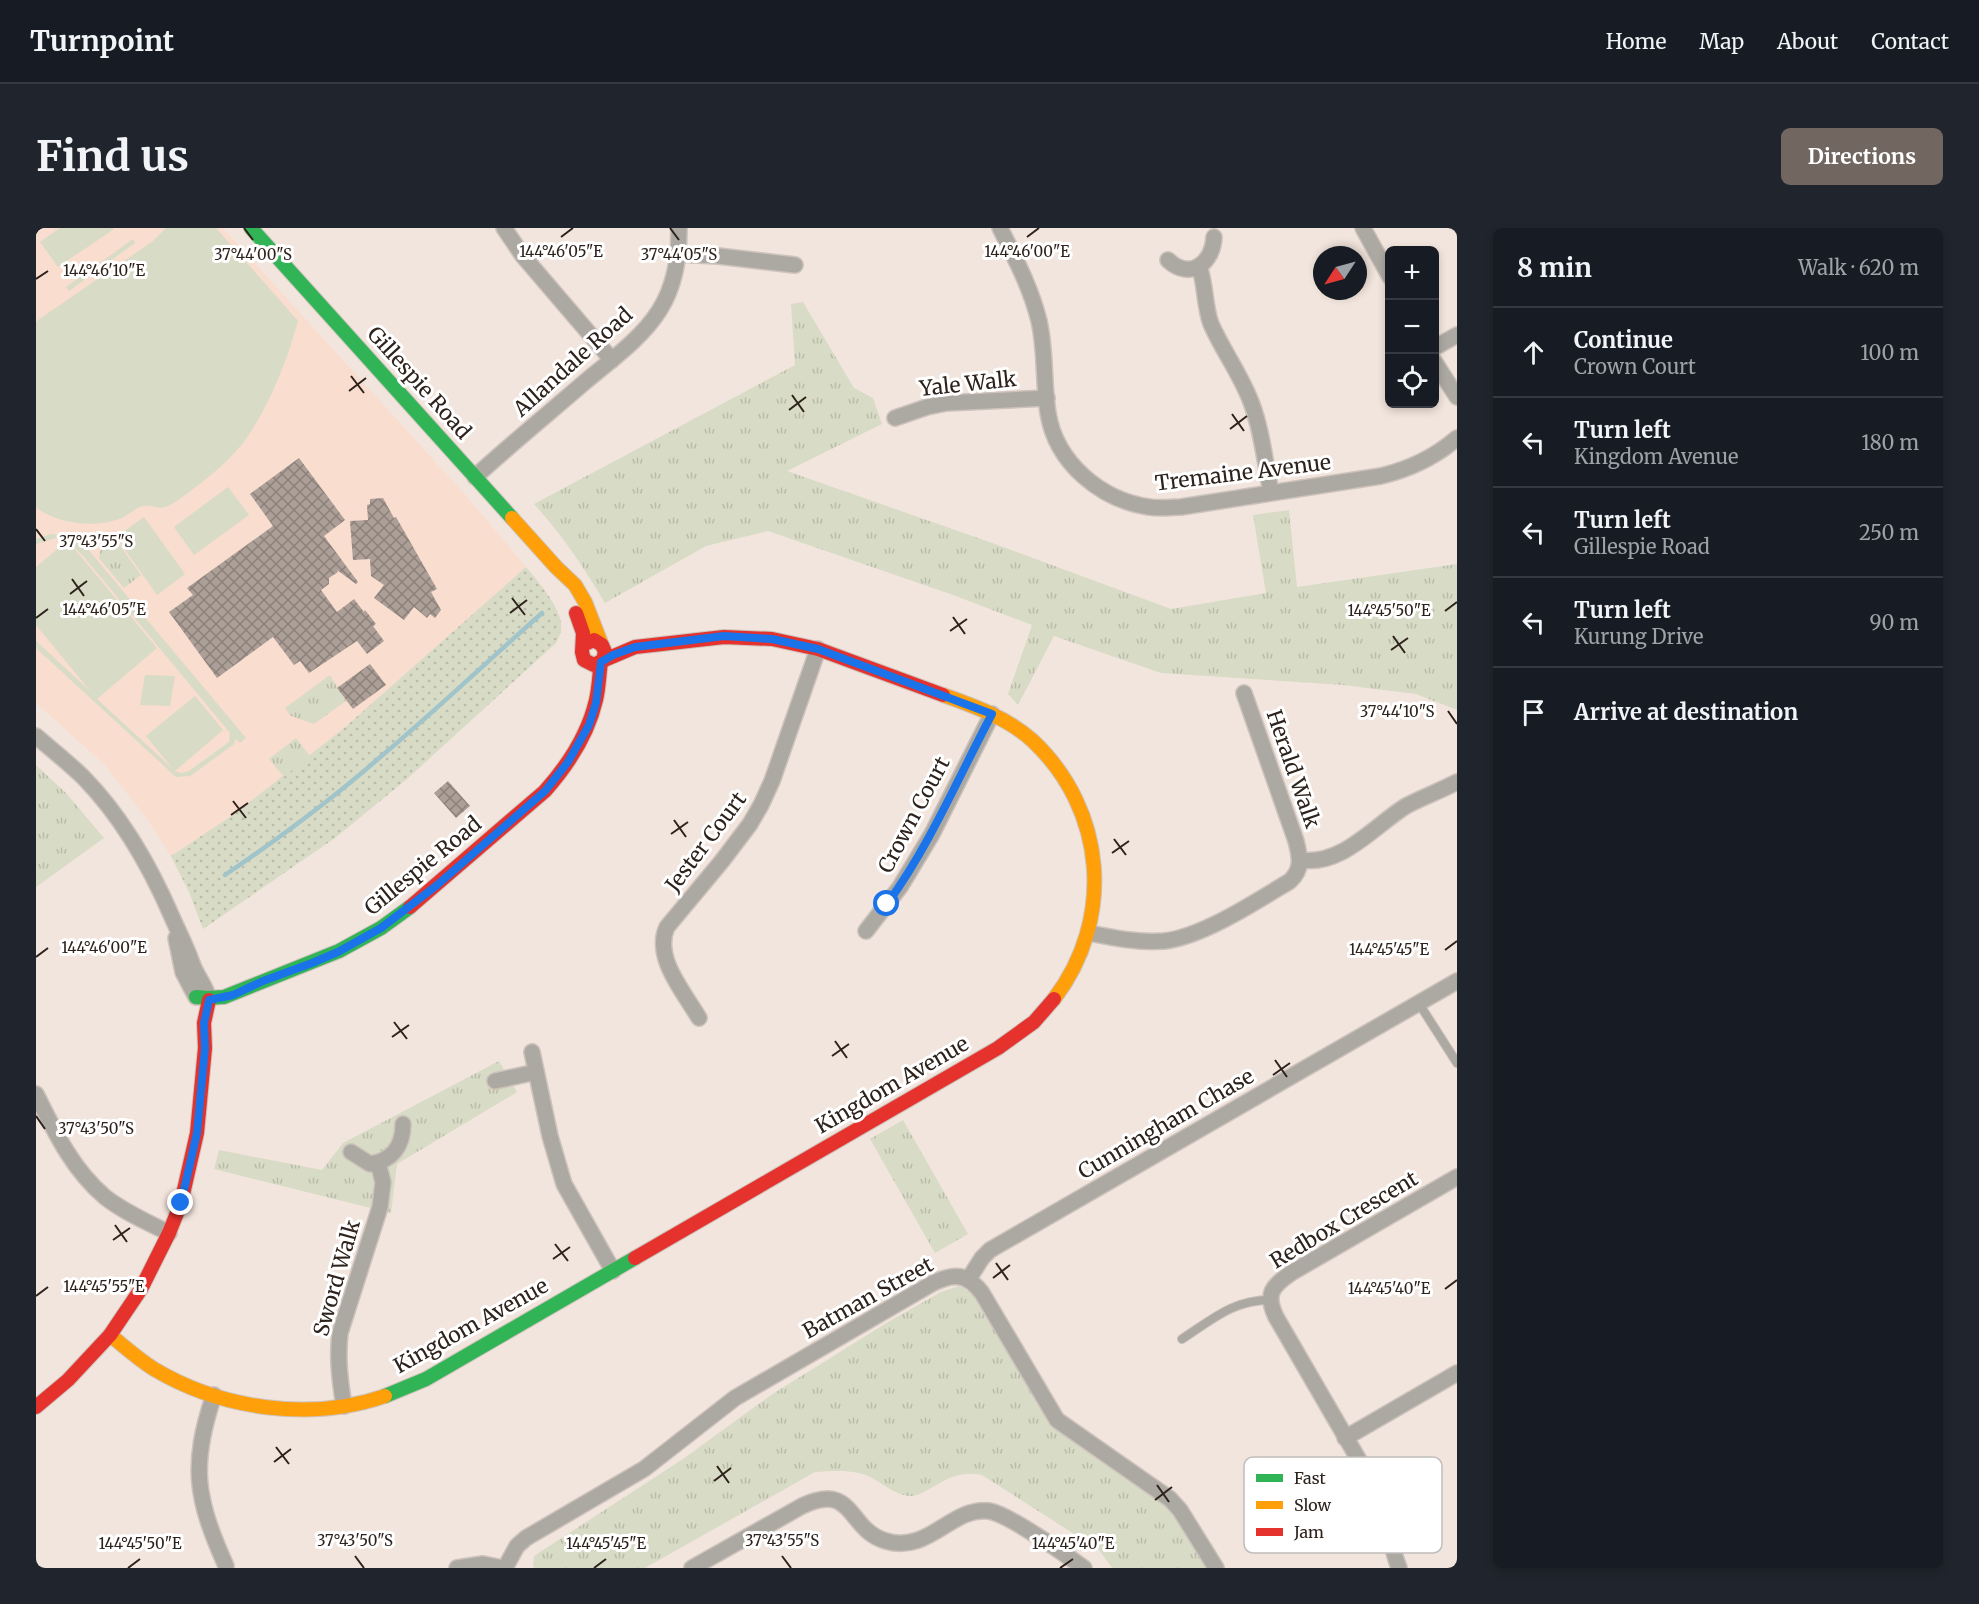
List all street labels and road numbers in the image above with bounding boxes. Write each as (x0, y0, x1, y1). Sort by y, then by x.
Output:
street label: Allandale Road (507, 301, 638, 423)
street label: Gillespie Road (362, 321, 477, 445)
street label: Yale Walk (917, 365, 1018, 402)
street label: Tremaine Avenue (1153, 448, 1332, 497)
street label: Herald Walk (1261, 706, 1327, 832)
street label: Crown Court (872, 752, 956, 878)
street label: Jester Court (659, 786, 752, 898)
street label: Gillespie Road (359, 810, 487, 921)
street label: Kingdom Avenue (810, 1030, 973, 1139)
street label: Cunningham Chase (1073, 1062, 1259, 1185)
street label: Redbox Crescent (1265, 1165, 1423, 1274)
street label: Sword Walk (307, 1216, 366, 1339)
street label: Batman Street (798, 1251, 938, 1345)
street label: Kingdom Avenue (389, 1272, 553, 1379)

